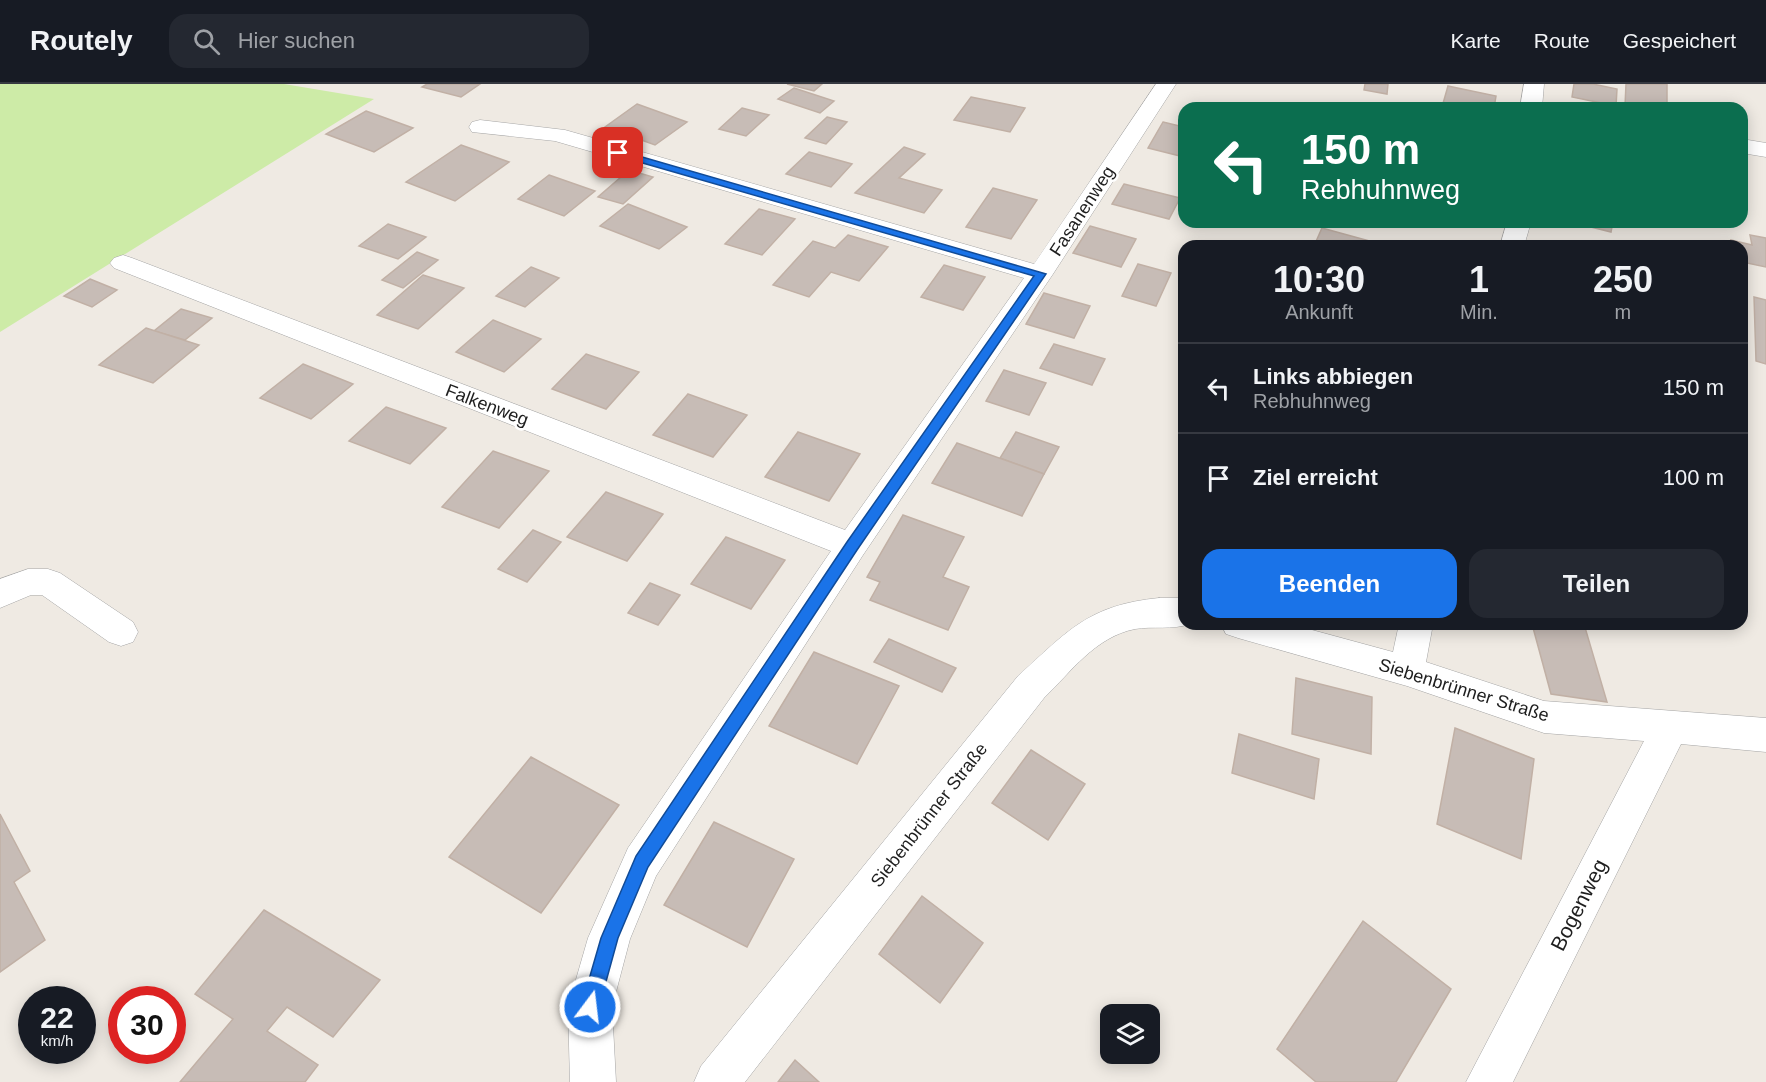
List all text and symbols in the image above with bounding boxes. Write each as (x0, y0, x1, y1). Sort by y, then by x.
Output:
search box (169, 14, 589, 68)
text: Routely (30, 25, 133, 56)
icon: search (190, 25, 223, 58)
text: Hier suchen (238, 28, 355, 53)
text: Karte (1451, 29, 1501, 52)
text: Route (1534, 29, 1590, 52)
text: Gespeichert (1623, 29, 1736, 52)
icon: left (1202, 126, 1280, 204)
text: 150 m (1301, 126, 1420, 173)
pin (592, 127, 643, 178)
icon: arrive (601, 136, 634, 169)
street label: Fasanenweg (1046, 162, 1118, 260)
text: Rebhuhnweg (1301, 175, 1460, 205)
text: 10:30 (1273, 259, 1365, 300)
text: 1 (1469, 259, 1489, 300)
text: 250 (1593, 259, 1653, 300)
text: Ankunft (1285, 301, 1353, 323)
text: Min. (1460, 301, 1498, 323)
text: m (1615, 301, 1631, 323)
text: Links abbiegen (1253, 364, 1413, 389)
icon: left (1202, 372, 1235, 405)
text: 150 m (1663, 375, 1724, 400)
street label: Falkenweg (443, 380, 531, 430)
text: Rebhuhnweg (1253, 390, 1371, 412)
icon: arrive (1202, 462, 1235, 495)
text: Ziel erreicht (1253, 465, 1378, 490)
text: 100 m (1663, 465, 1724, 490)
button: Beenden (1202, 549, 1457, 618)
button: Teilen (1469, 549, 1724, 618)
street label: Siebenbrünner Straße (1376, 655, 1552, 725)
street label: Siebenbrünner Straße (867, 739, 991, 891)
street label: Bogenweg (1546, 855, 1611, 954)
position arrow (558, 975, 622, 1039)
speed limit sign: 30 (108, 986, 186, 1064)
text: 22 (40, 1001, 74, 1034)
map controls (1100, 1004, 1160, 1064)
button: layers (1100, 1004, 1160, 1064)
text: km/h (41, 1032, 73, 1049)

